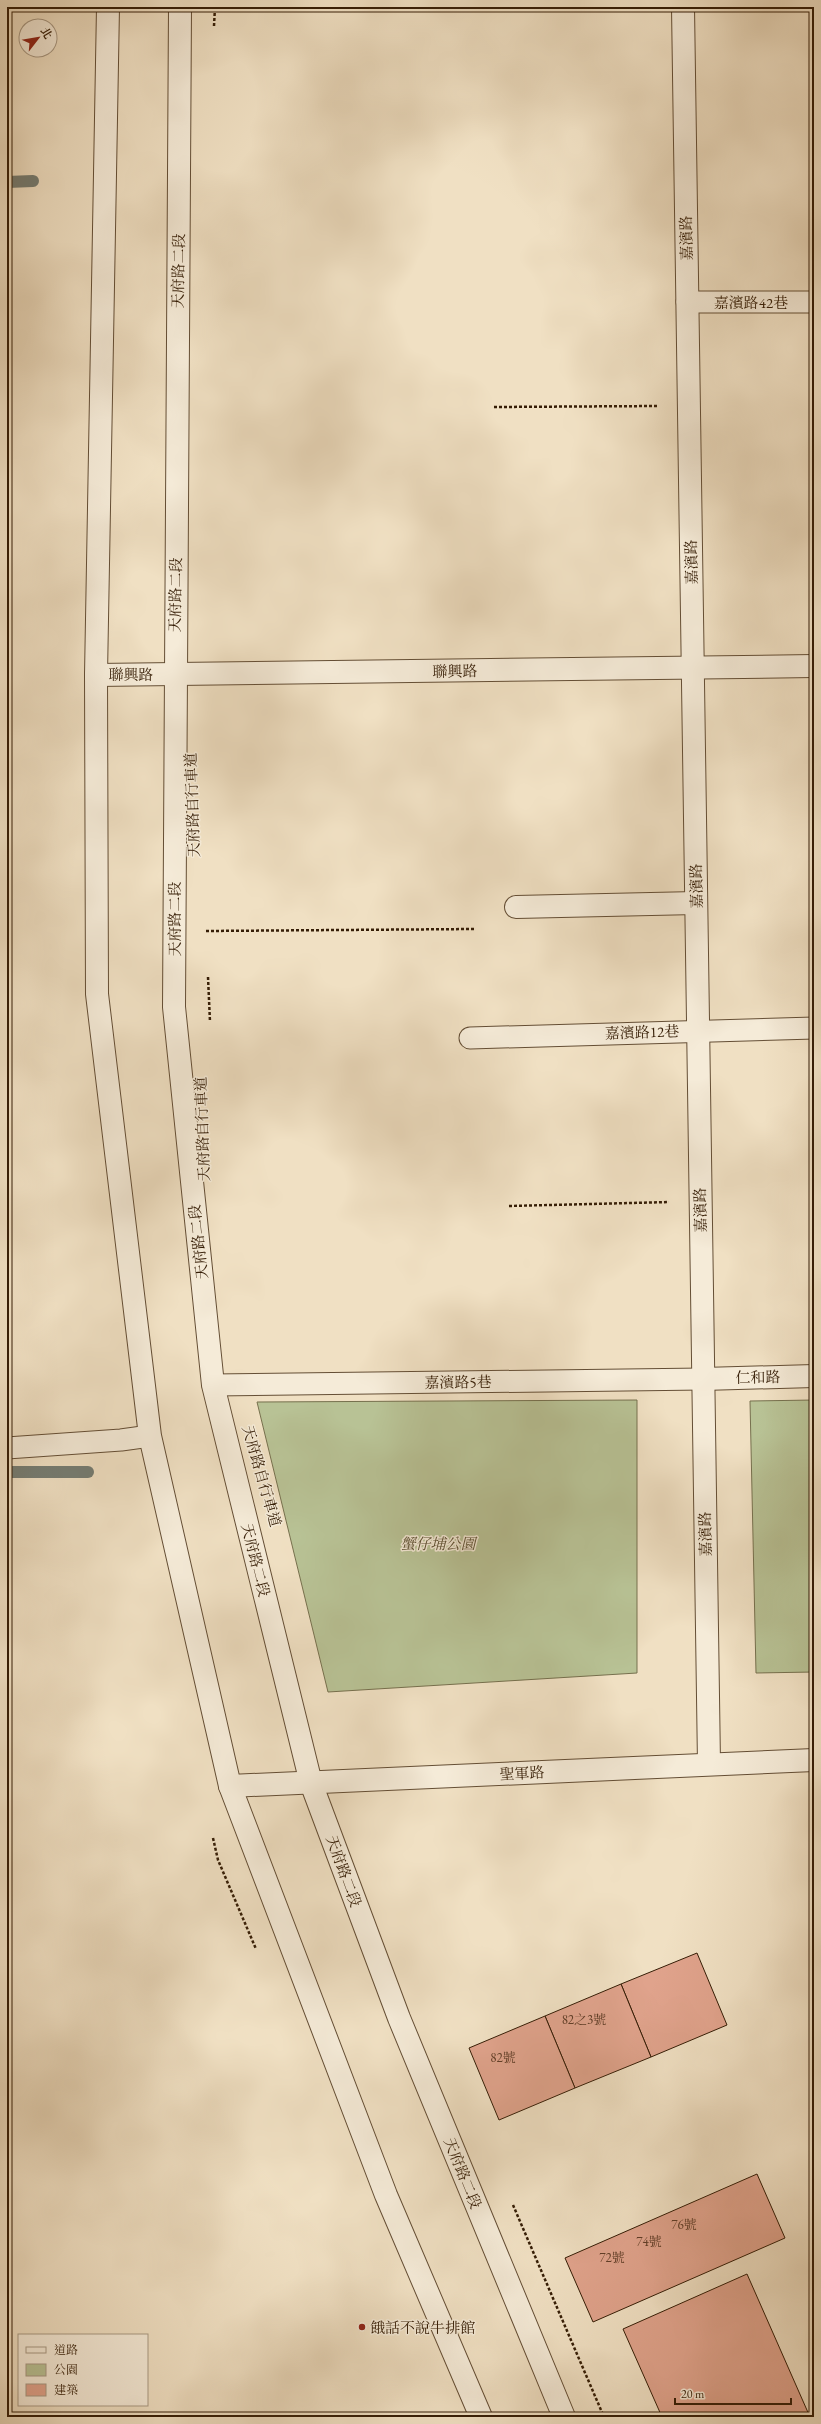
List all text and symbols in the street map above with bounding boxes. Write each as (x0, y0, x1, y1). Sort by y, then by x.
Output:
north arrow (18, 18, 58, 58)
text: 北 (38, 25, 55, 41)
street label: 嘉濱路 (676, 215, 696, 261)
street label: 天府路二段 (168, 233, 188, 309)
street label: 嘉濱路42巷 (714, 293, 788, 312)
street label: 嘉濱路 (681, 539, 701, 585)
street label: 天府路二段 (165, 557, 185, 633)
street label: 聯興路 (432, 661, 478, 681)
street label: 聯興路 (108, 665, 154, 684)
street label: 天府路自行車道 (181, 752, 203, 858)
street label: 嘉濱路 (686, 863, 706, 909)
street label: 天府路二段 (165, 881, 184, 957)
street label: 嘉濱路12巷 (604, 1021, 680, 1043)
street label: 天府路自行車道 (191, 1076, 213, 1182)
street label: 嘉濱路 (690, 1187, 710, 1233)
street label: 天府路二段 (185, 1204, 211, 1280)
street label: 仁和路 (735, 1367, 781, 1387)
street label: 嘉濱路5巷 (424, 1372, 492, 1392)
street label: 天府路自行車道 (238, 1423, 286, 1529)
street label: 嘉濱路 (695, 1511, 715, 1557)
street label: 天府路二段 (238, 1521, 274, 1599)
park label: 蟹仔埔公園 (400, 1534, 477, 1553)
street label: 聖軍路 (499, 1762, 545, 1784)
street label: 天府路二段 (322, 1833, 366, 1909)
house number: 82之3號 (562, 2011, 606, 2028)
house number: 82號 (490, 2049, 516, 2066)
street label: 天府路二段 (440, 2135, 486, 2211)
house number: 76號 (671, 2216, 697, 2233)
house number: 74號 (636, 2233, 662, 2250)
house number: 72號 (599, 2249, 625, 2266)
place label: 餓話不說牛排館 (370, 2318, 475, 2337)
marker: 餓話不說牛排館 (357, 2322, 367, 2332)
legend (18, 2334, 148, 2406)
text: 道路 (54, 2342, 78, 2358)
text: 公園 (54, 2362, 78, 2378)
scale bar (675, 2380, 791, 2406)
text: 建築 (54, 2382, 78, 2398)
text: 20 m (681, 2386, 705, 2402)

